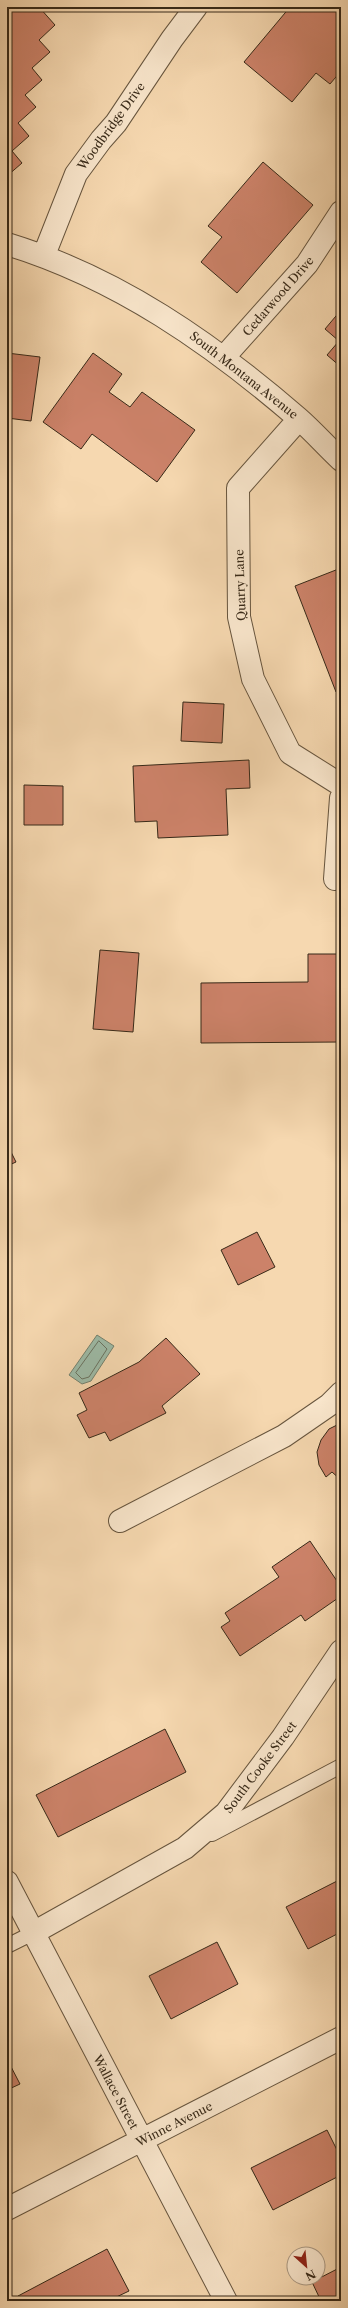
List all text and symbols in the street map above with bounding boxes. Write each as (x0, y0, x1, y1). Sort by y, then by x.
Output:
street label: Woodbridge Drive (74, 79, 148, 174)
street label: Cedarwood Drive (239, 253, 317, 339)
street label: South Montana Avenue (187, 328, 301, 422)
street label: Quarry Lane (231, 549, 249, 621)
street label: South Cooke Street (221, 1717, 300, 1816)
street label: Wallace Street (90, 2051, 142, 2132)
street label: Winne Avenue (132, 2098, 215, 2150)
north arrow (286, 2246, 326, 2286)
text: N (303, 2267, 318, 2284)

